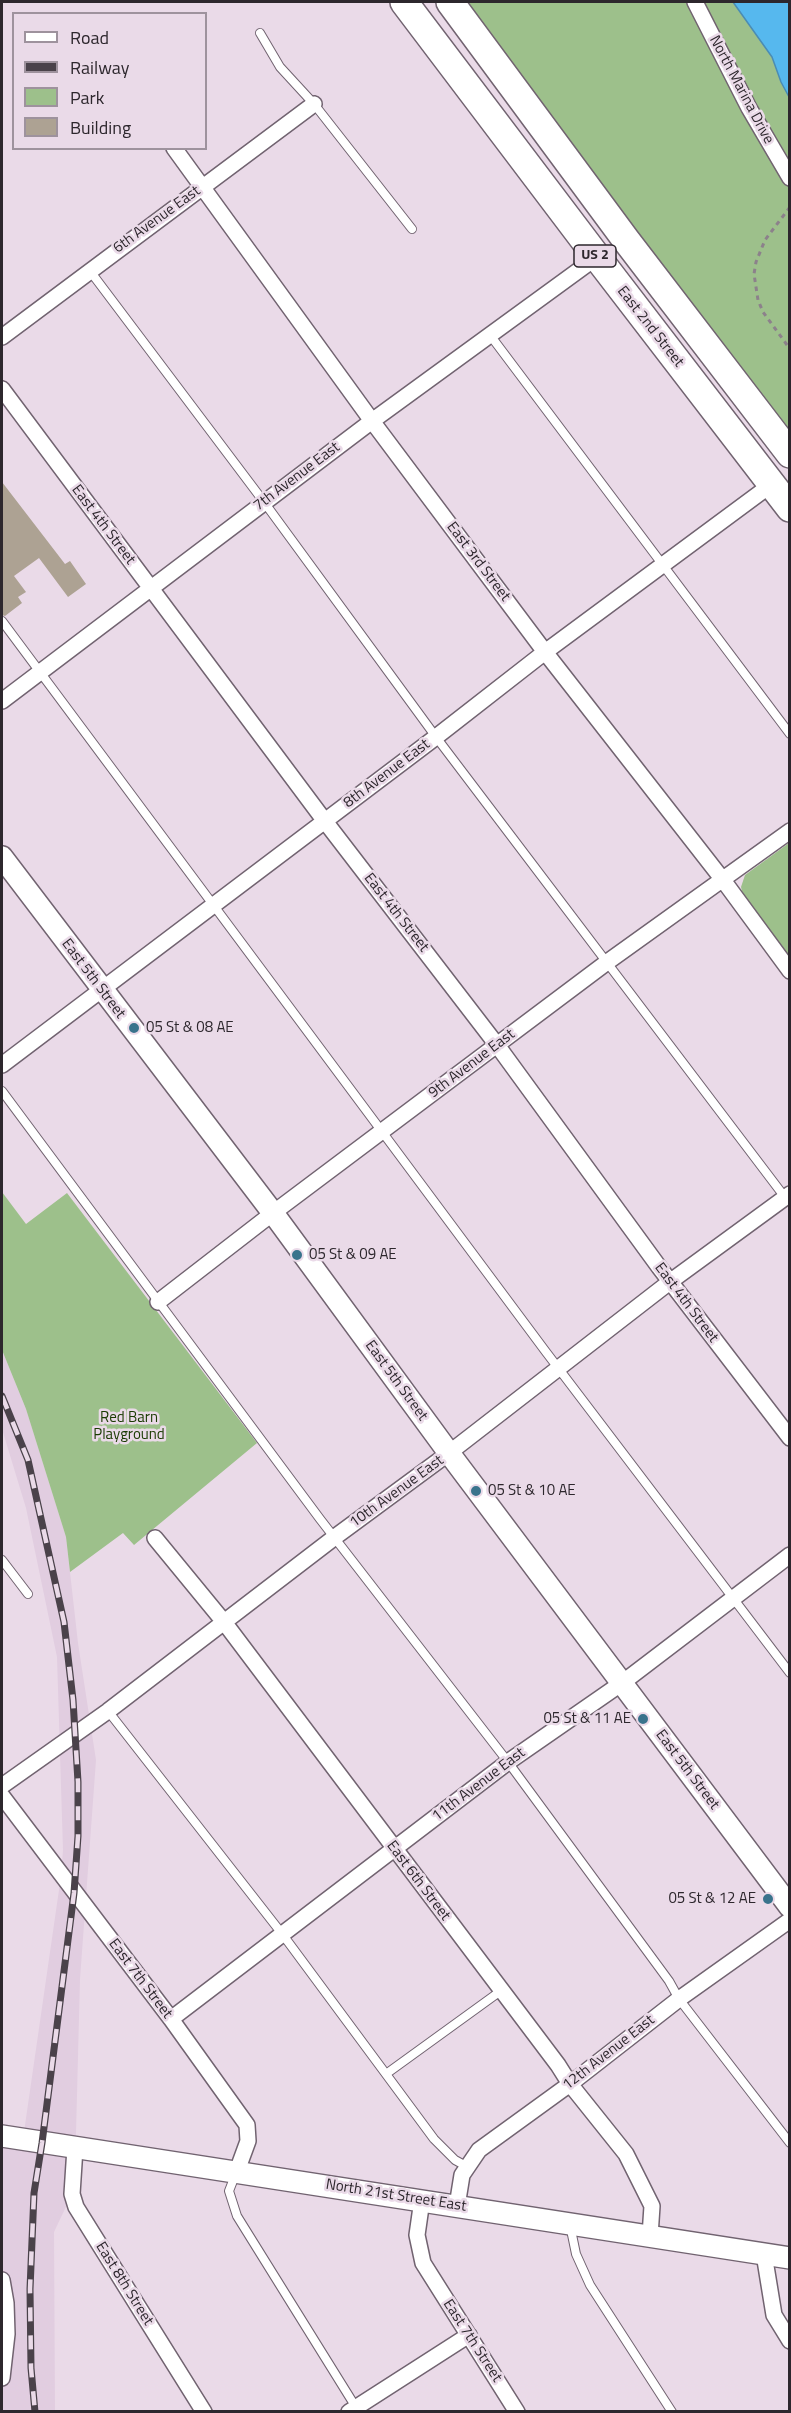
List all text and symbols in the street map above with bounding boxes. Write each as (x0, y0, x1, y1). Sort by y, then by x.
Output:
legend (12, 12, 207, 150)
text: Road (70, 24, 109, 51)
street label: North Marina Drive (705, 33, 777, 147)
text: Railway (70, 54, 129, 81)
text: Park (70, 84, 104, 111)
text: Building (70, 114, 131, 141)
street label: 6th Avenue East (110, 182, 204, 258)
road number: US 2 (574, 245, 616, 267)
street label: East 2nd Street (613, 283, 687, 371)
street label: 7th Avenue East (250, 439, 344, 515)
street label: East 4th Street (67, 482, 139, 568)
street label: East 3rd Street (442, 519, 514, 605)
street label: 8th Avenue East (340, 736, 434, 812)
street label: East 4th Street (360, 870, 432, 956)
street label: East 5th Street (57, 936, 129, 1022)
place label: 05 St & 08 AE (146, 1019, 234, 1037)
marker: 05 St & 08 AE (127, 1021, 141, 1035)
street label: 9th Avenue East (425, 1026, 519, 1102)
place label: 05 St & 09 AE (309, 1246, 397, 1264)
marker: 05 St & 09 AE (290, 1248, 304, 1262)
street label: East 4th Street (650, 1260, 722, 1346)
street label: East 5th Street (361, 1337, 431, 1425)
park label: Red Barn Playground (93, 1409, 165, 1444)
street label: 10th Avenue East (347, 1452, 447, 1532)
place label: 05 St & 10 AE (488, 1482, 576, 1500)
marker: 05 St & 10 AE (469, 1484, 483, 1498)
place label: 05 St & 11 AE (543, 1710, 631, 1728)
marker: 05 St & 11 AE (636, 1712, 650, 1726)
street label: East 5th Street (651, 1727, 723, 1813)
street label: 11th Avenue East (429, 1744, 529, 1826)
street label: East 6th Street (382, 1838, 454, 1924)
place label: 05 St & 12 AE (668, 1890, 756, 1908)
marker: 05 St & 12 AE (761, 1892, 775, 1906)
street label: East 7th Street (104, 1936, 176, 2022)
street label: 12th Avenue East (559, 2012, 659, 2094)
street label: North 21st Street East (324, 2176, 468, 2216)
street label: East 8th Street (91, 2239, 157, 2329)
street label: East 7th Street (439, 2296, 505, 2386)

